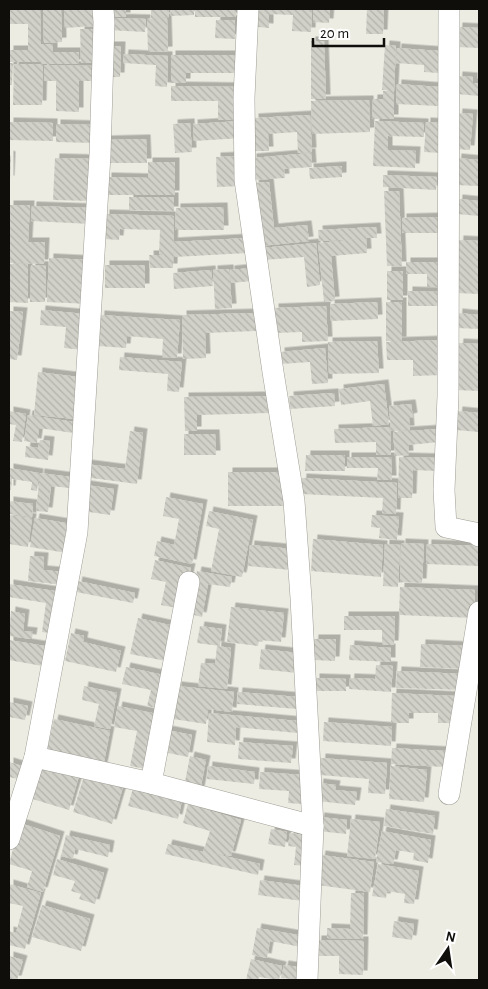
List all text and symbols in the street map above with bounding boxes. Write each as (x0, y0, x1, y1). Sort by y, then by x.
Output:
scale bar (313, 15, 384, 47)
text: 20 m (320, 26, 349, 41)
north arrow (423, 924, 473, 974)
text: N (444, 929, 457, 945)

